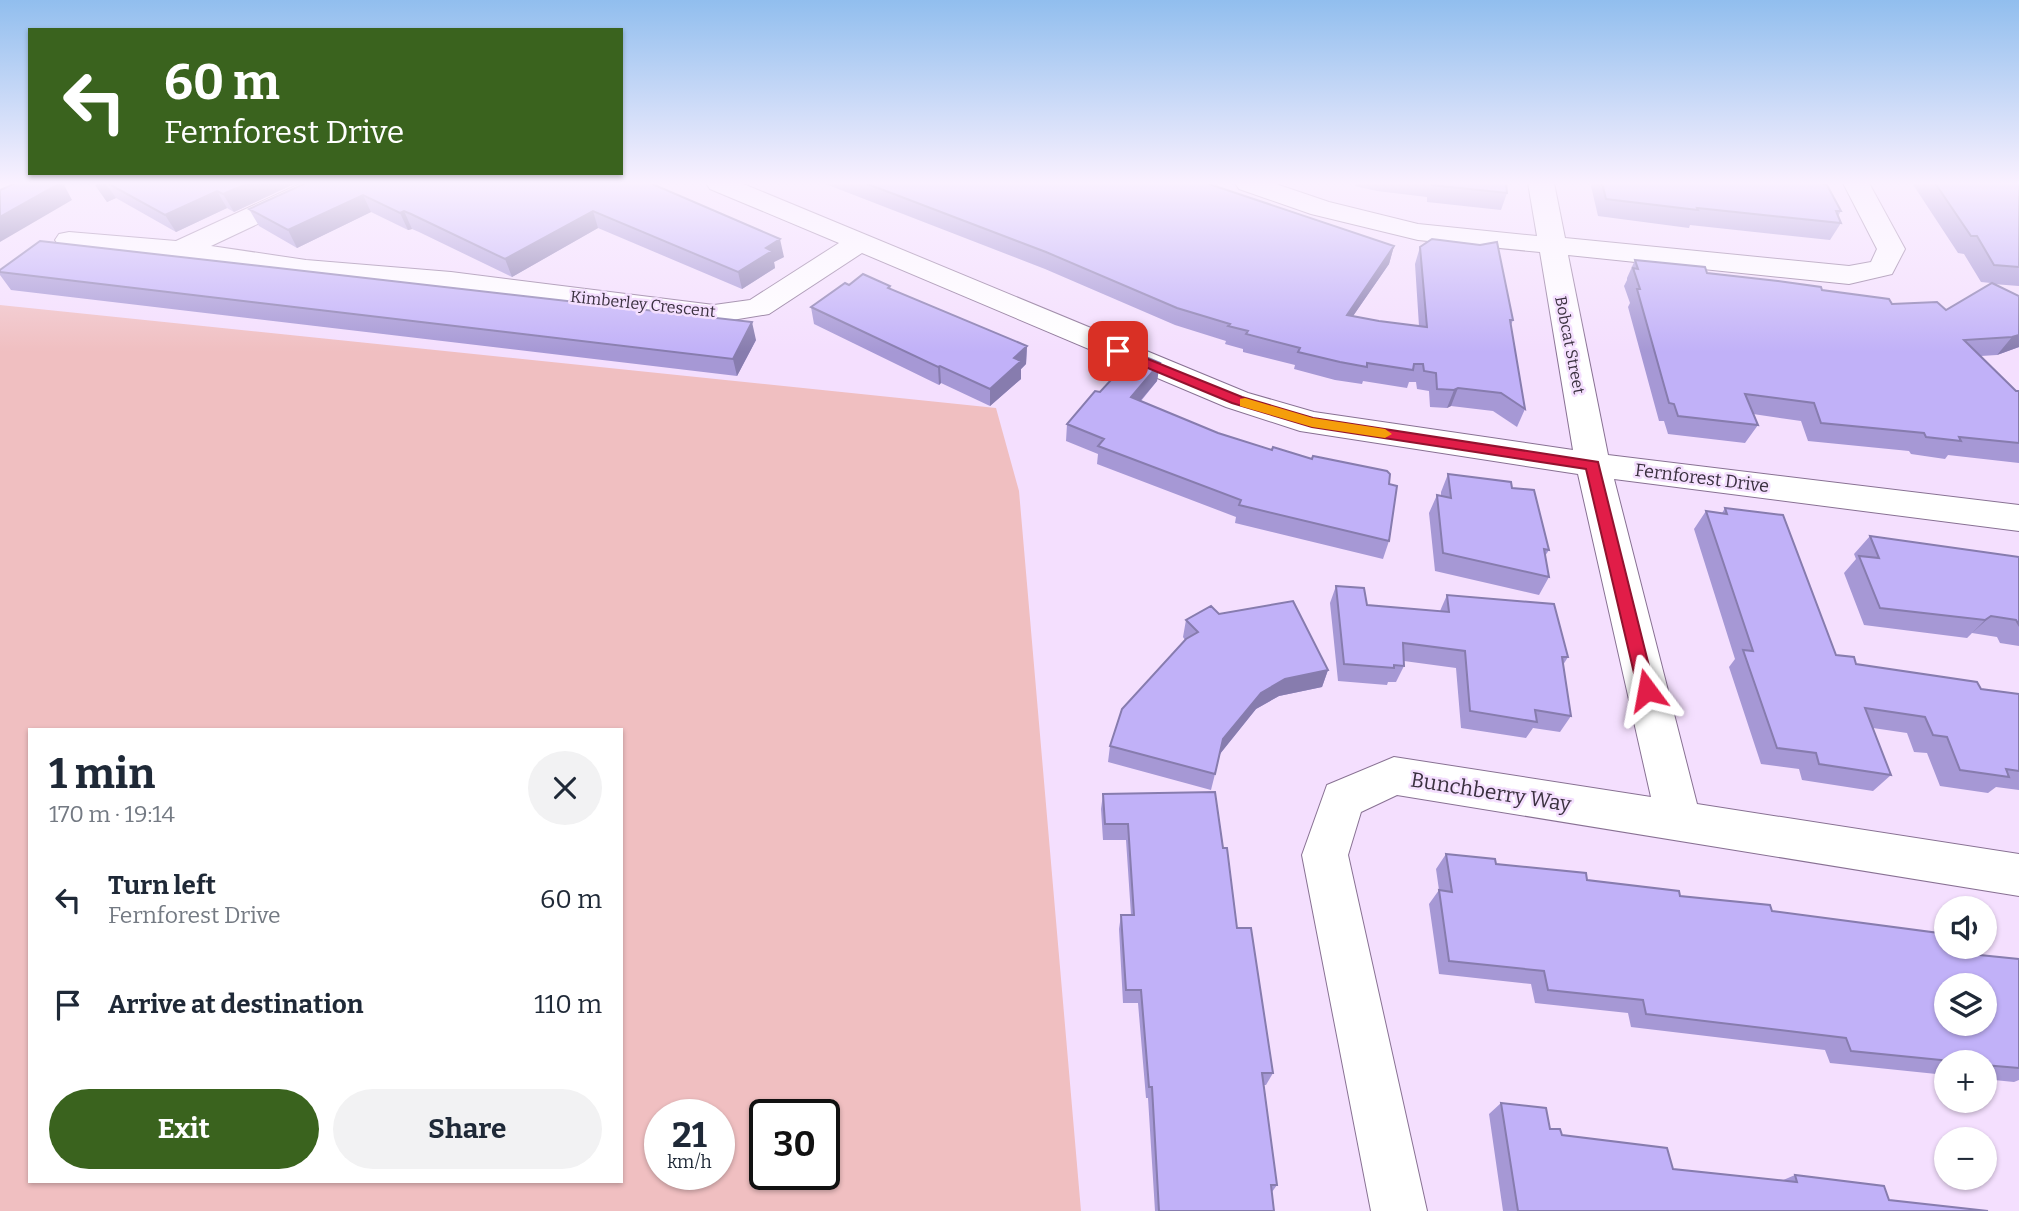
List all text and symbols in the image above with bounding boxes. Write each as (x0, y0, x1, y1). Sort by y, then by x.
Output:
text: 60 m (164, 53, 280, 112)
icon: left (49, 56, 140, 147)
text: Fernforest Drive (164, 113, 404, 151)
street label: Kimberley Crescent (569, 287, 717, 321)
street label: Bobcat Street (1551, 294, 1589, 396)
pin (1088, 321, 1148, 381)
icon: arrive (1099, 332, 1137, 370)
street label: Fernforest Drive (1634, 459, 1770, 497)
position arrow (1610, 653, 1684, 727)
text: 1 min (49, 749, 155, 799)
button: close (528, 751, 602, 825)
street label: Bunchberry Way (1409, 766, 1574, 818)
text: 170 m · 19:14 (49, 800, 175, 828)
text: Turn left (108, 870, 216, 901)
icon: left (49, 881, 87, 919)
text: 60 m (540, 884, 602, 915)
map controls (1934, 896, 1997, 1190)
button: sound (1934, 896, 1997, 959)
text: Fernforest Drive (108, 901, 281, 929)
button: layers (1934, 973, 1997, 1036)
icon: arrive (49, 986, 87, 1024)
text: Arrive at destination (108, 989, 363, 1020)
text: 110 m (534, 989, 602, 1020)
button: + (1934, 1050, 1997, 1113)
button: Exit (49, 1089, 319, 1169)
button: Share (333, 1089, 602, 1169)
speed limit sign: 30 (749, 1099, 840, 1190)
text: 21 (672, 1114, 707, 1156)
button: − (1934, 1127, 1997, 1190)
text: km/h (667, 1151, 712, 1173)

